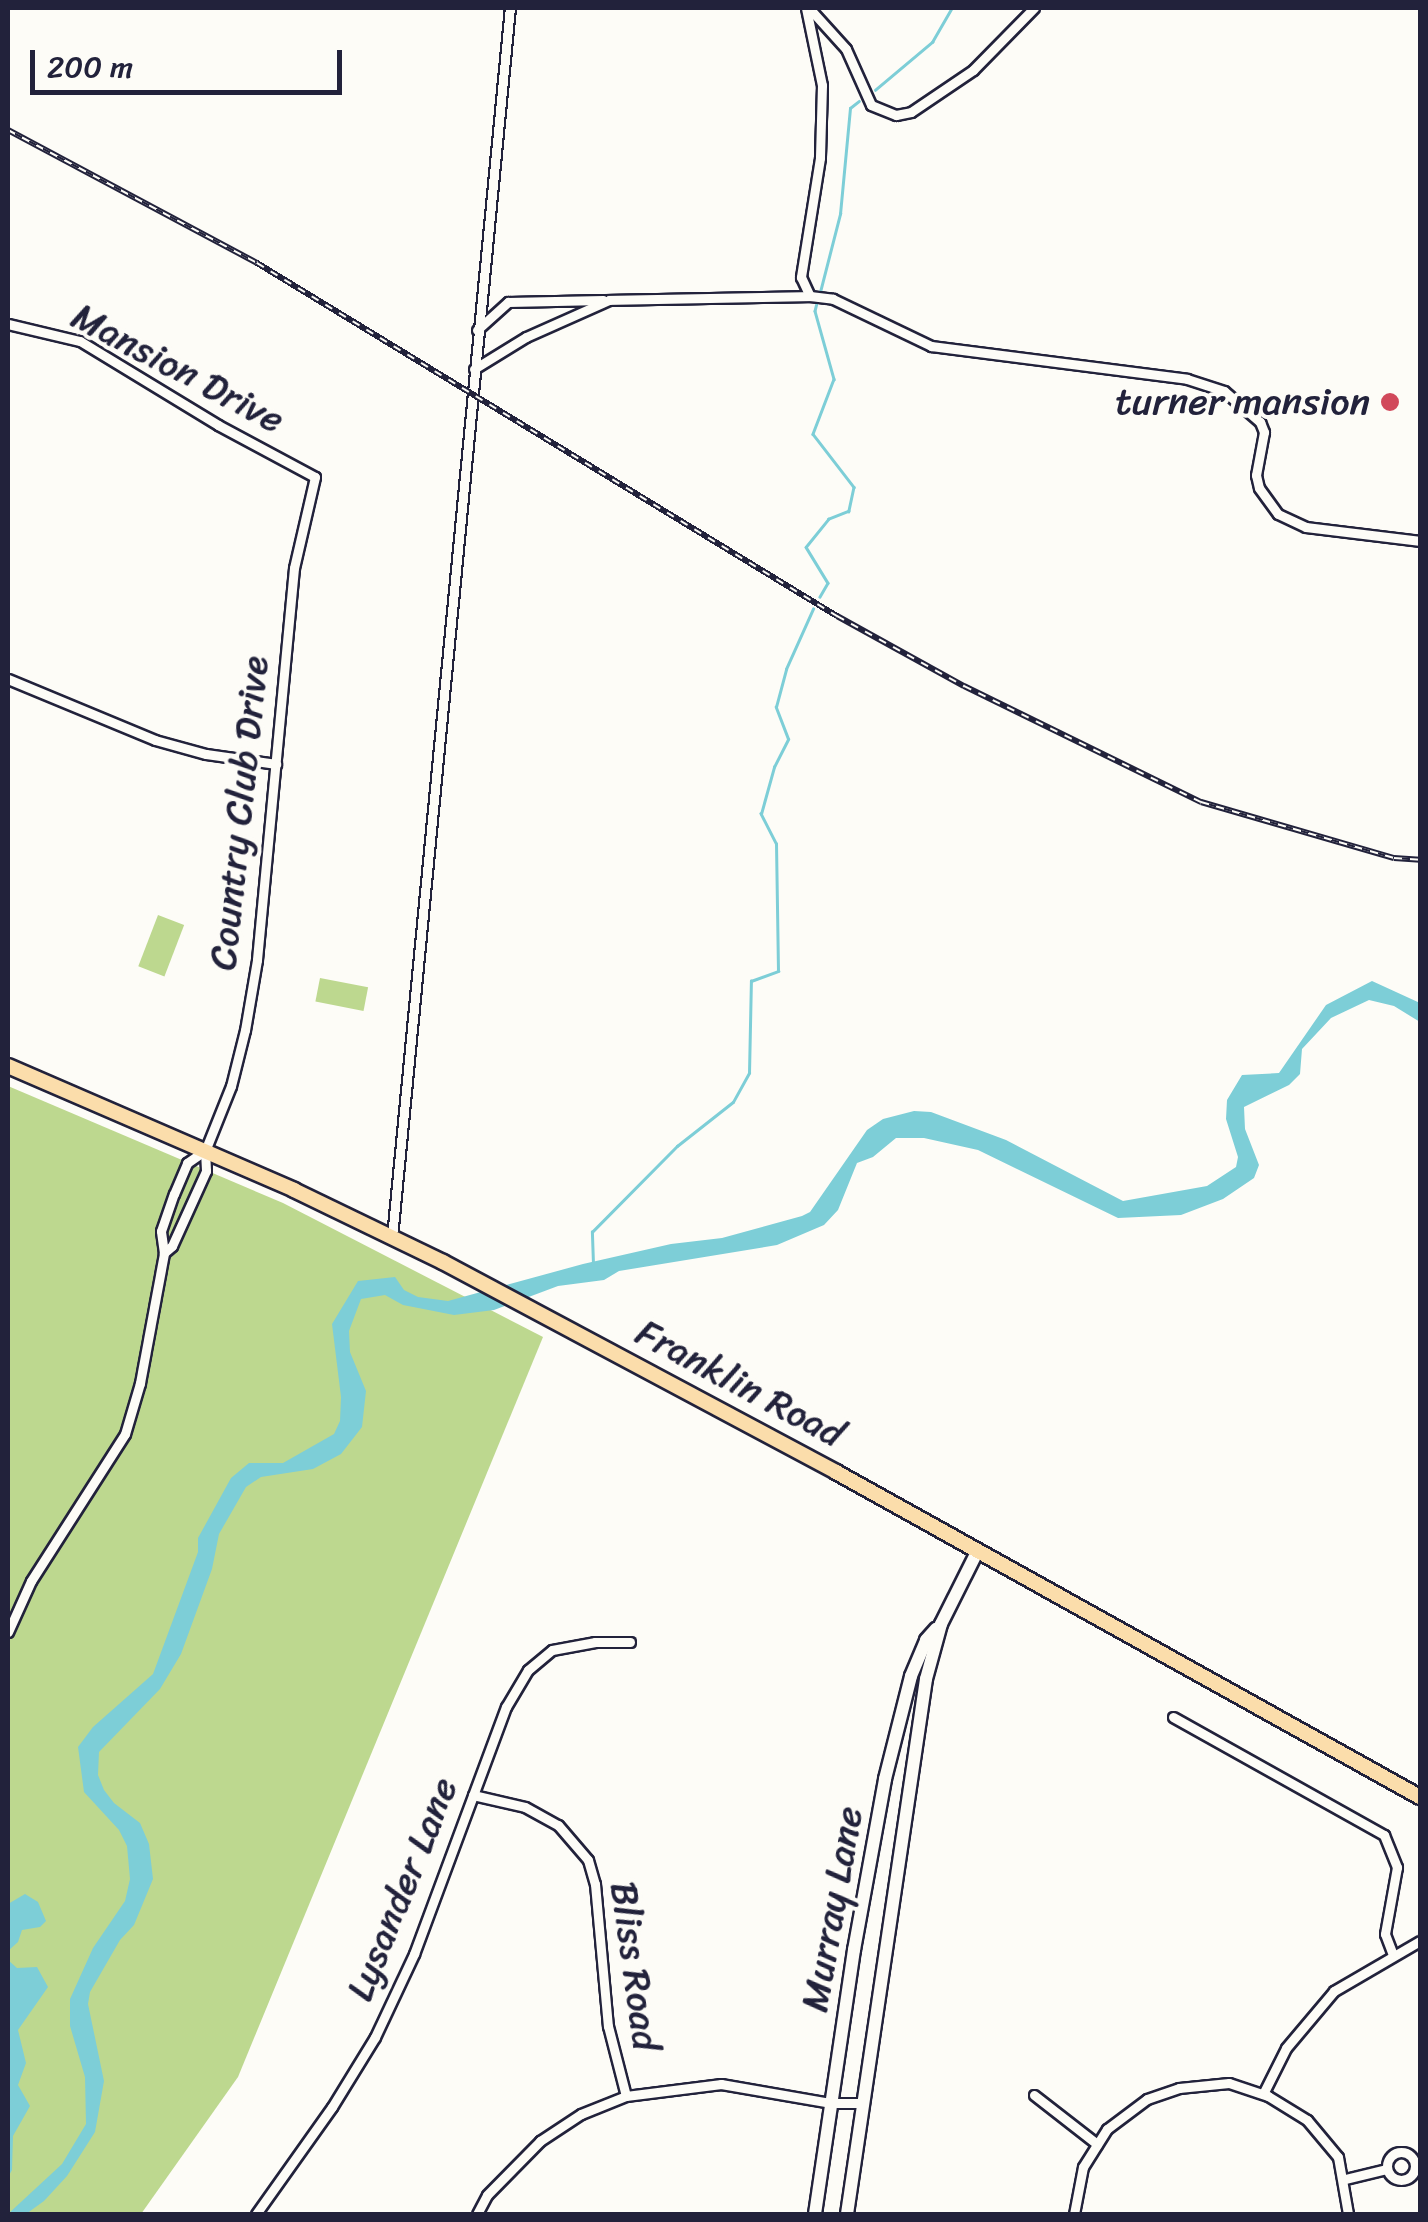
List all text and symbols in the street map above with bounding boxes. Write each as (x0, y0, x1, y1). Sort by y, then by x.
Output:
scale bar (35, 30, 348, 92)
text: 200 m (47, 40, 133, 94)
street label: Mansion Drive (64, 293, 292, 443)
place label: turner mansion (1118, 379, 1370, 425)
marker: turner mansion (1379, 391, 1401, 413)
street label: Country Club Drive (200, 653, 278, 973)
street label: Franklin Road (628, 1309, 852, 1457)
street label: Lysander Lane (337, 1771, 467, 2007)
street label: Murray Lane (792, 1803, 872, 2015)
street label: Bliss Road (601, 1879, 669, 2053)

